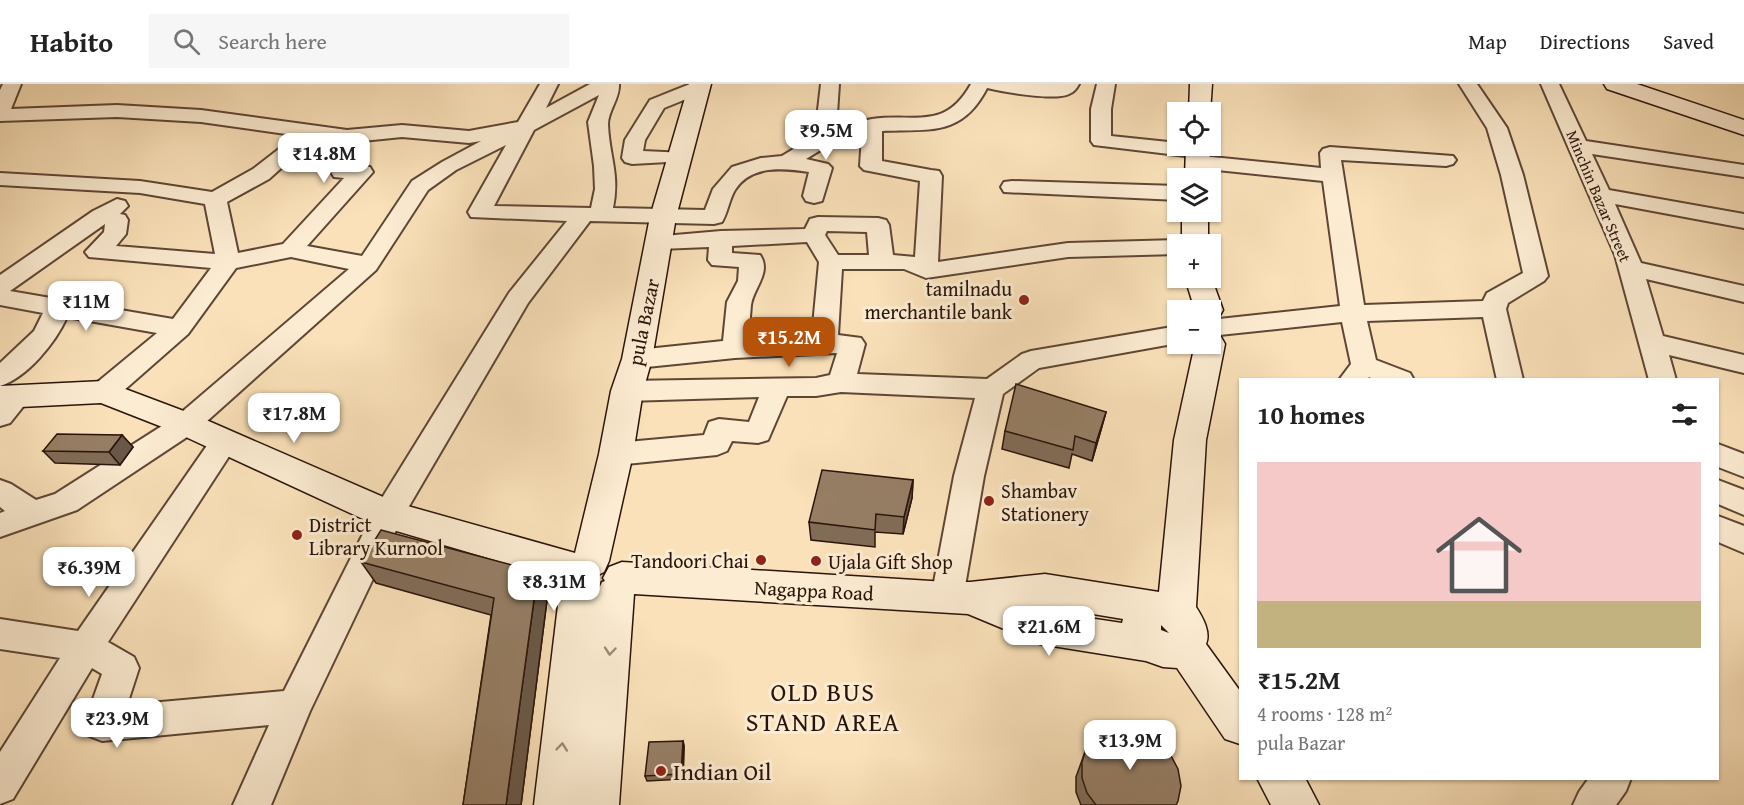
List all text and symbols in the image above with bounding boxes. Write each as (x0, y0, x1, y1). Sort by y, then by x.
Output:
search box (149, 14, 569, 68)
text: Habito (30, 21, 113, 62)
icon: search (170, 25, 203, 58)
text: Search here (218, 25, 327, 57)
text: Map (1468, 26, 1507, 57)
text: Directions (1540, 26, 1630, 57)
text: Saved (1663, 26, 1714, 57)
map controls (1167, 102, 1221, 354)
button: locate (1167, 102, 1221, 156)
pin: ₹9.5M (784, 110, 868, 161)
text: ₹9.5M (799, 115, 853, 144)
street label: Minchin Bazar Street (1560, 126, 1638, 266)
pin: ₹14.8M (275, 133, 373, 184)
text: ₹14.8M (292, 138, 356, 167)
button: layers (1167, 168, 1221, 222)
button: + (1167, 234, 1221, 288)
place label: tamilnadu merchantile bank (865, 274, 1013, 326)
street label: pula Bazar (620, 276, 666, 368)
pin: ₹11M (50, 281, 122, 332)
text: ₹11M (62, 286, 110, 315)
marker: tamilnadu merchantile bank (1017, 293, 1031, 307)
button: − (1167, 300, 1221, 354)
pin: ₹15.2M (740, 317, 838, 368)
text: ₹15.2M (757, 322, 821, 351)
pin: ₹17.8M (245, 393, 343, 444)
text: 10 homes (1257, 395, 1365, 434)
text: ₹17.8M (262, 398, 326, 427)
icon: filters (1668, 398, 1701, 431)
place label: Shambav Stationery (1001, 476, 1089, 528)
marker: Shambav Stationery (982, 494, 996, 508)
icon: home (1425, 501, 1533, 609)
place label: District Library Kurnool (309, 510, 443, 562)
marker: District Library Kurnool (290, 528, 304, 542)
place label: Tandoori Chai (631, 546, 749, 575)
pin: ₹6.39M (40, 547, 138, 598)
place label: Ujala Gift Shop (828, 547, 953, 576)
text: ₹6.39M (57, 552, 121, 581)
marker: Tandoori Chai (754, 553, 768, 567)
marker: Ujala Gift Shop (809, 554, 823, 568)
pin: ₹8.31M (505, 561, 603, 612)
text: ₹8.31M (522, 566, 586, 595)
street label: Nagappa Road (754, 572, 875, 608)
pin: ₹21.6M (1000, 606, 1098, 657)
text: ₹21.6M (1017, 611, 1081, 640)
one-way arrow (604, 646, 617, 656)
text: ₹15.2M (1257, 660, 1341, 699)
district label: OLD BUS STAND AREA (746, 672, 900, 741)
pin: ₹23.9M (68, 698, 166, 749)
text: 4 rooms · 128 m² (1257, 699, 1392, 728)
text: ₹23.9M (85, 703, 149, 732)
pin: ₹13.9M (1081, 720, 1179, 771)
text: ₹13.9M (1098, 725, 1162, 754)
text: pula Bazar (1257, 728, 1345, 757)
one-way arrow (555, 742, 568, 751)
place label: Indian Oil (673, 754, 772, 789)
marker: Indian Oil (654, 764, 668, 778)

